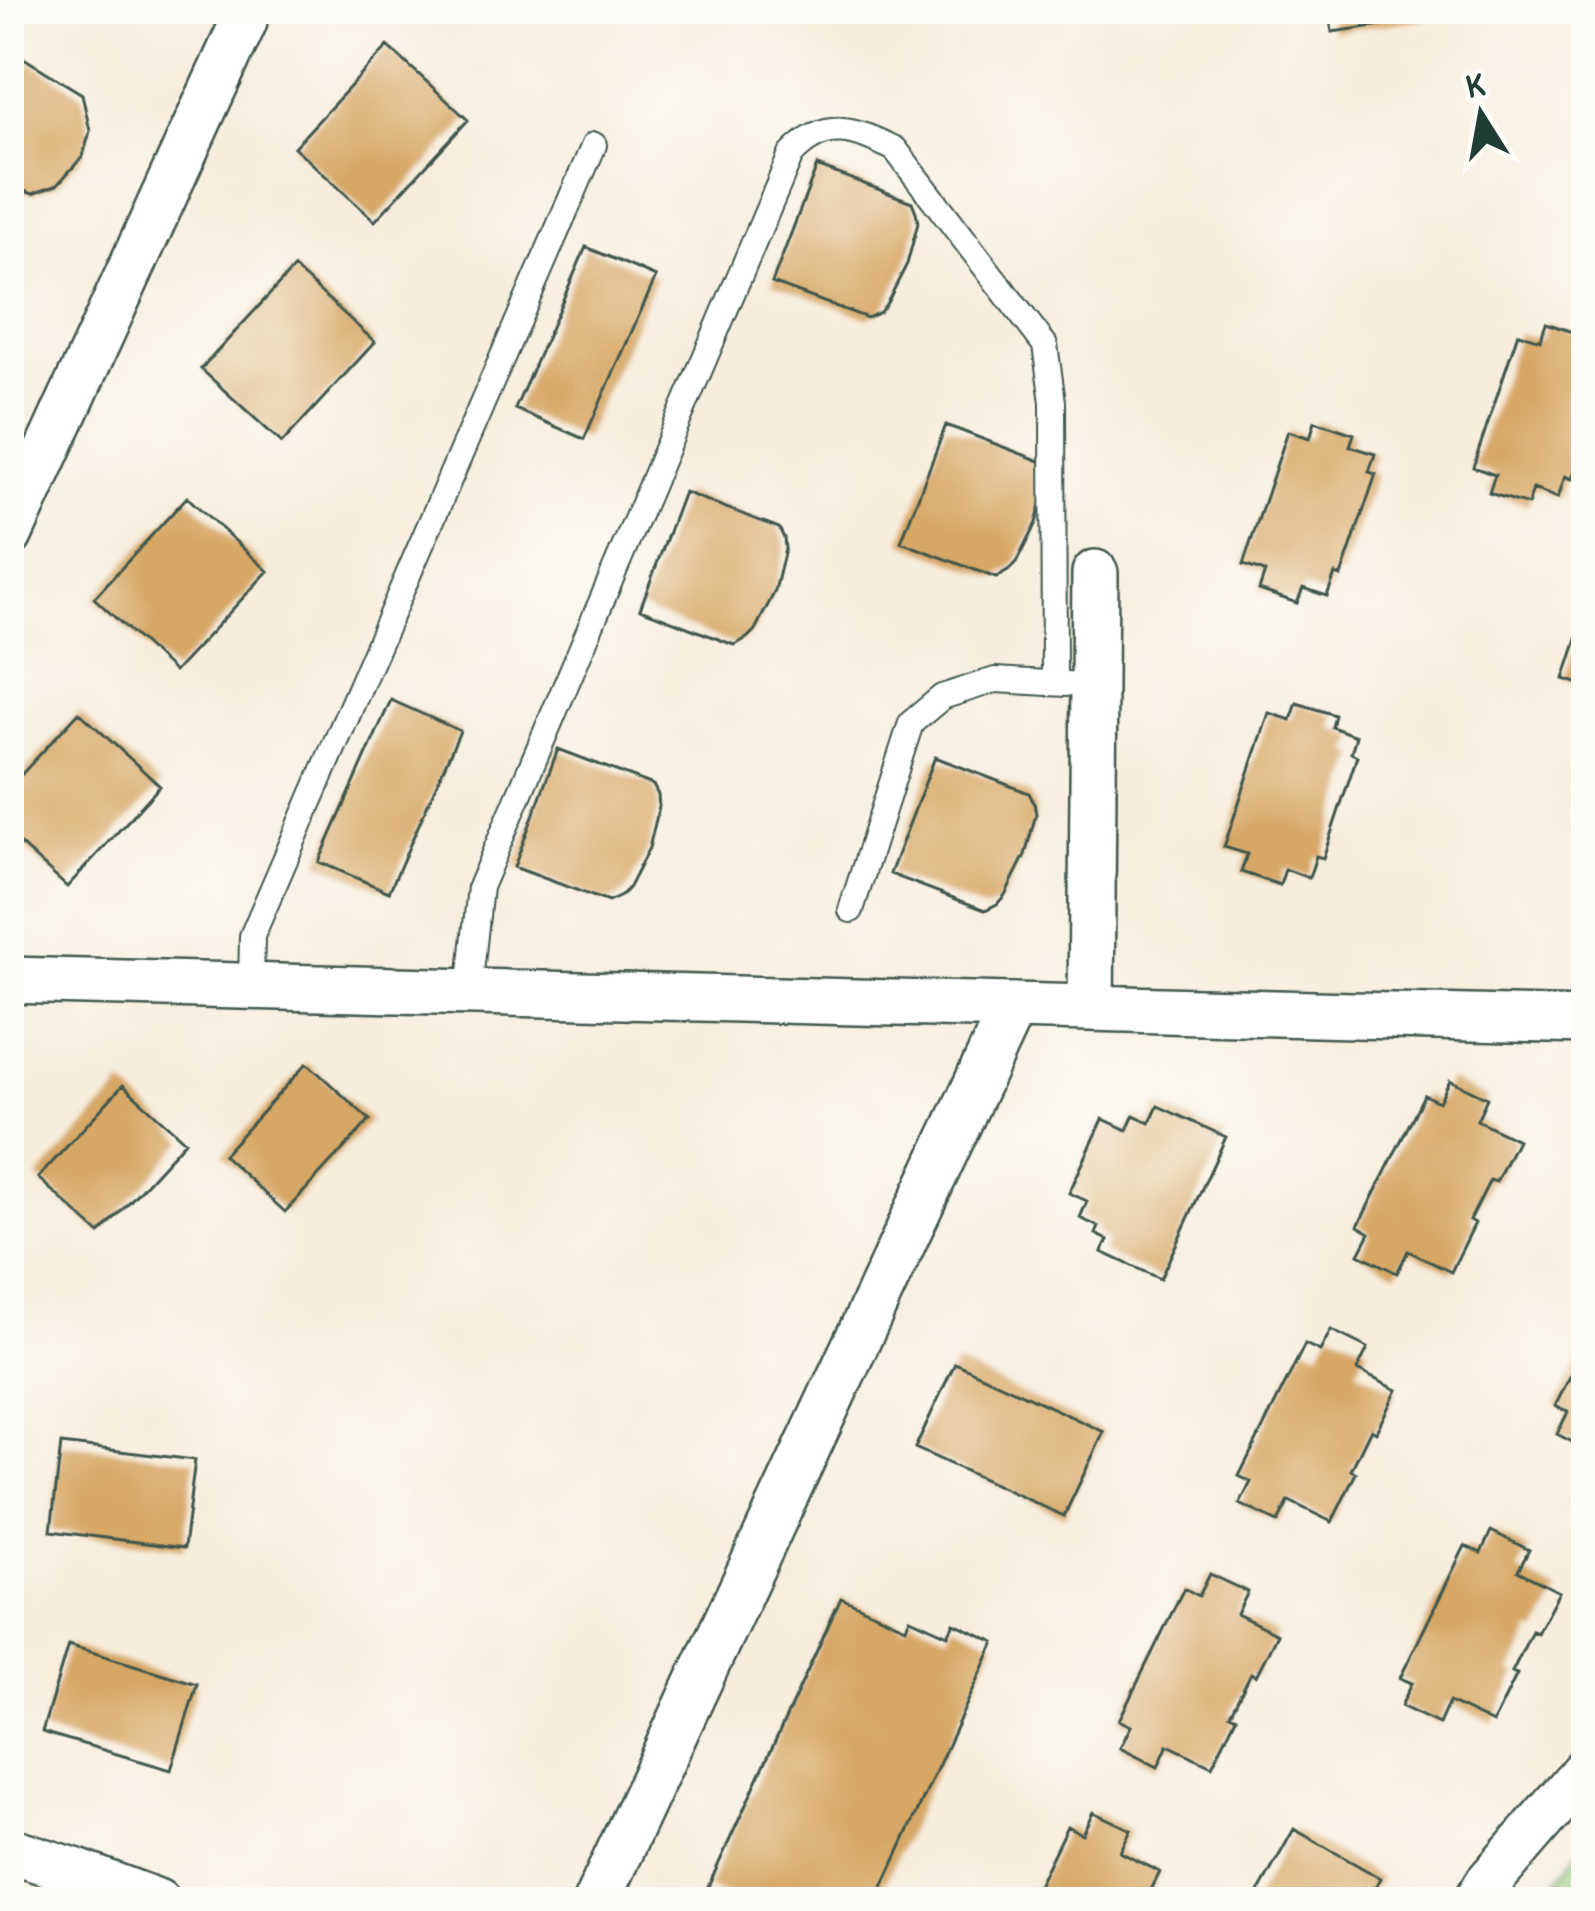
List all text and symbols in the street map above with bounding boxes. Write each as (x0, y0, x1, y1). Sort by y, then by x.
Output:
north arrow (1421, 54, 1541, 174)
text: K (1463, 61, 1489, 108)

